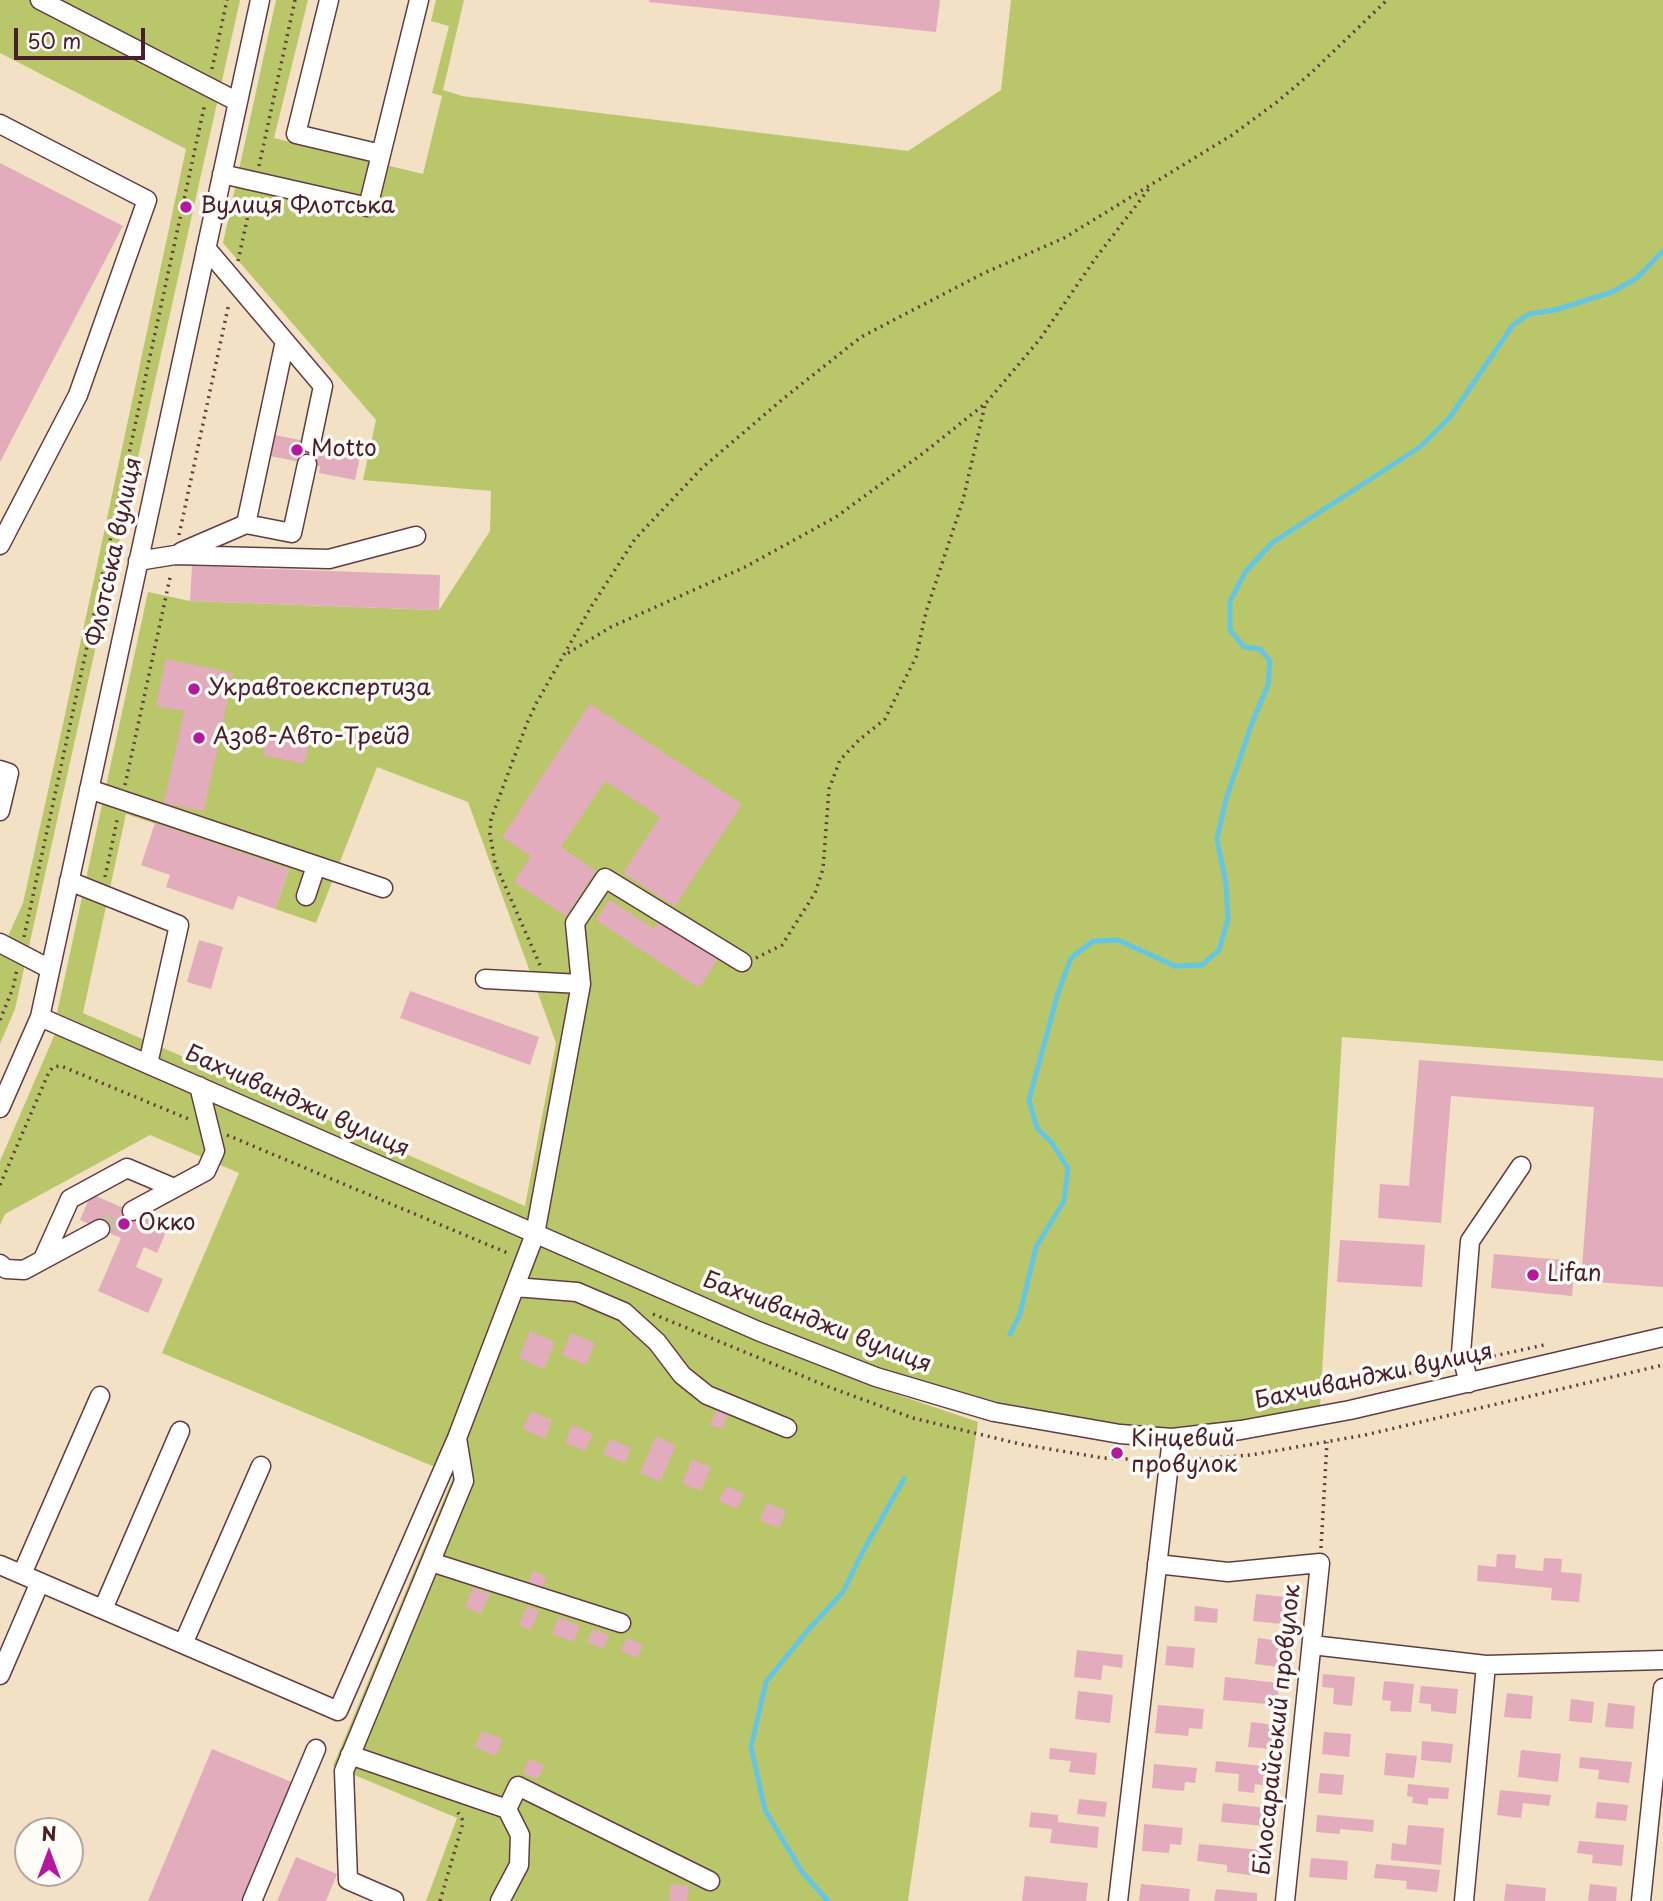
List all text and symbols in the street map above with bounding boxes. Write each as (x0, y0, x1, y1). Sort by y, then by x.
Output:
scale bar (18, 14, 149, 58)
text: 50 m (27, 24, 81, 56)
place label: Вулиця Флотська (200, 193, 395, 221)
marker: Вулиця Флотська (178, 199, 194, 215)
place label: Motto (311, 436, 377, 464)
marker: Motto (289, 442, 305, 458)
street label: Флотська вулиця (81, 455, 149, 649)
place label: Укравтоекспертиза (208, 675, 431, 703)
marker: Укравтоекспертиза (186, 681, 202, 697)
place label: Азов-Авто-Трейд (213, 724, 410, 752)
marker: Азов-Авто-Трейд (191, 730, 207, 746)
street label: Бахчиванджи вулиця (181, 1040, 413, 1164)
place label: Окко (138, 1210, 196, 1238)
marker: Окко (116, 1216, 132, 1232)
place label: Lifan (1547, 1261, 1602, 1289)
street label: Бахчиванджи вулиця (699, 1267, 935, 1379)
marker: Lifan (1525, 1267, 1541, 1283)
street label: Бахчиванджи вулиця (1253, 1338, 1495, 1416)
place label: Кінцевий провулок (1131, 1426, 1237, 1480)
marker: Кінцевий провулок (1109, 1445, 1125, 1461)
street label: Білосарайський провулок (1249, 1583, 1307, 1877)
north arrow (14, 1817, 84, 1887)
text: N (41, 1819, 57, 1847)

